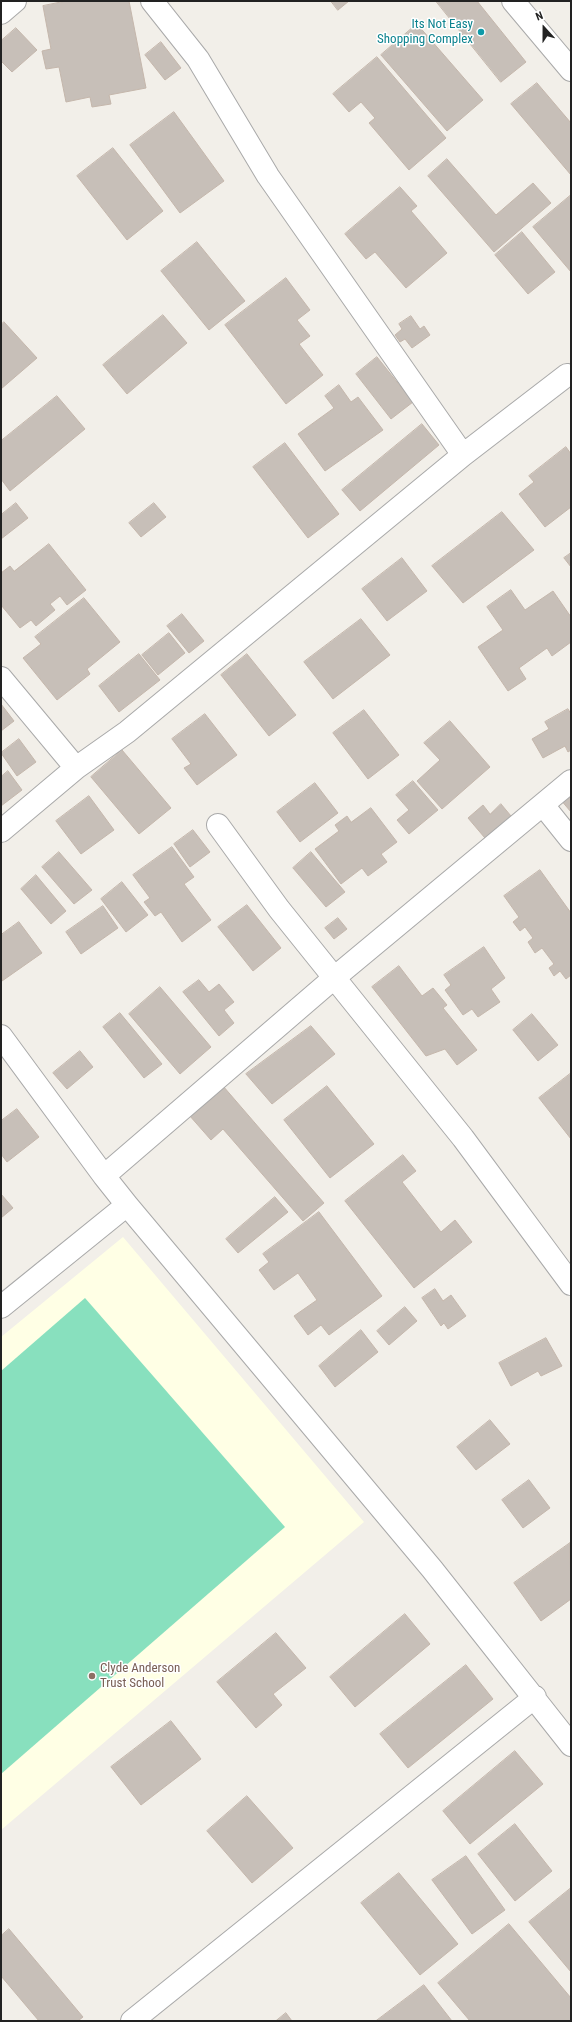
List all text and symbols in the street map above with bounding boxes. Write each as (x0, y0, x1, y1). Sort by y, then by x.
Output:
north arrow (524, 8, 564, 48)
text: N (534, 9, 545, 24)
place label: Its Not Easy Shopping Complex (377, 17, 473, 48)
marker: Its Not Easy Shopping Complex (476, 27, 486, 37)
place label: Clyde Anderson Trust School (100, 1661, 180, 1692)
marker: Clyde Anderson Trust School (87, 1671, 97, 1681)

